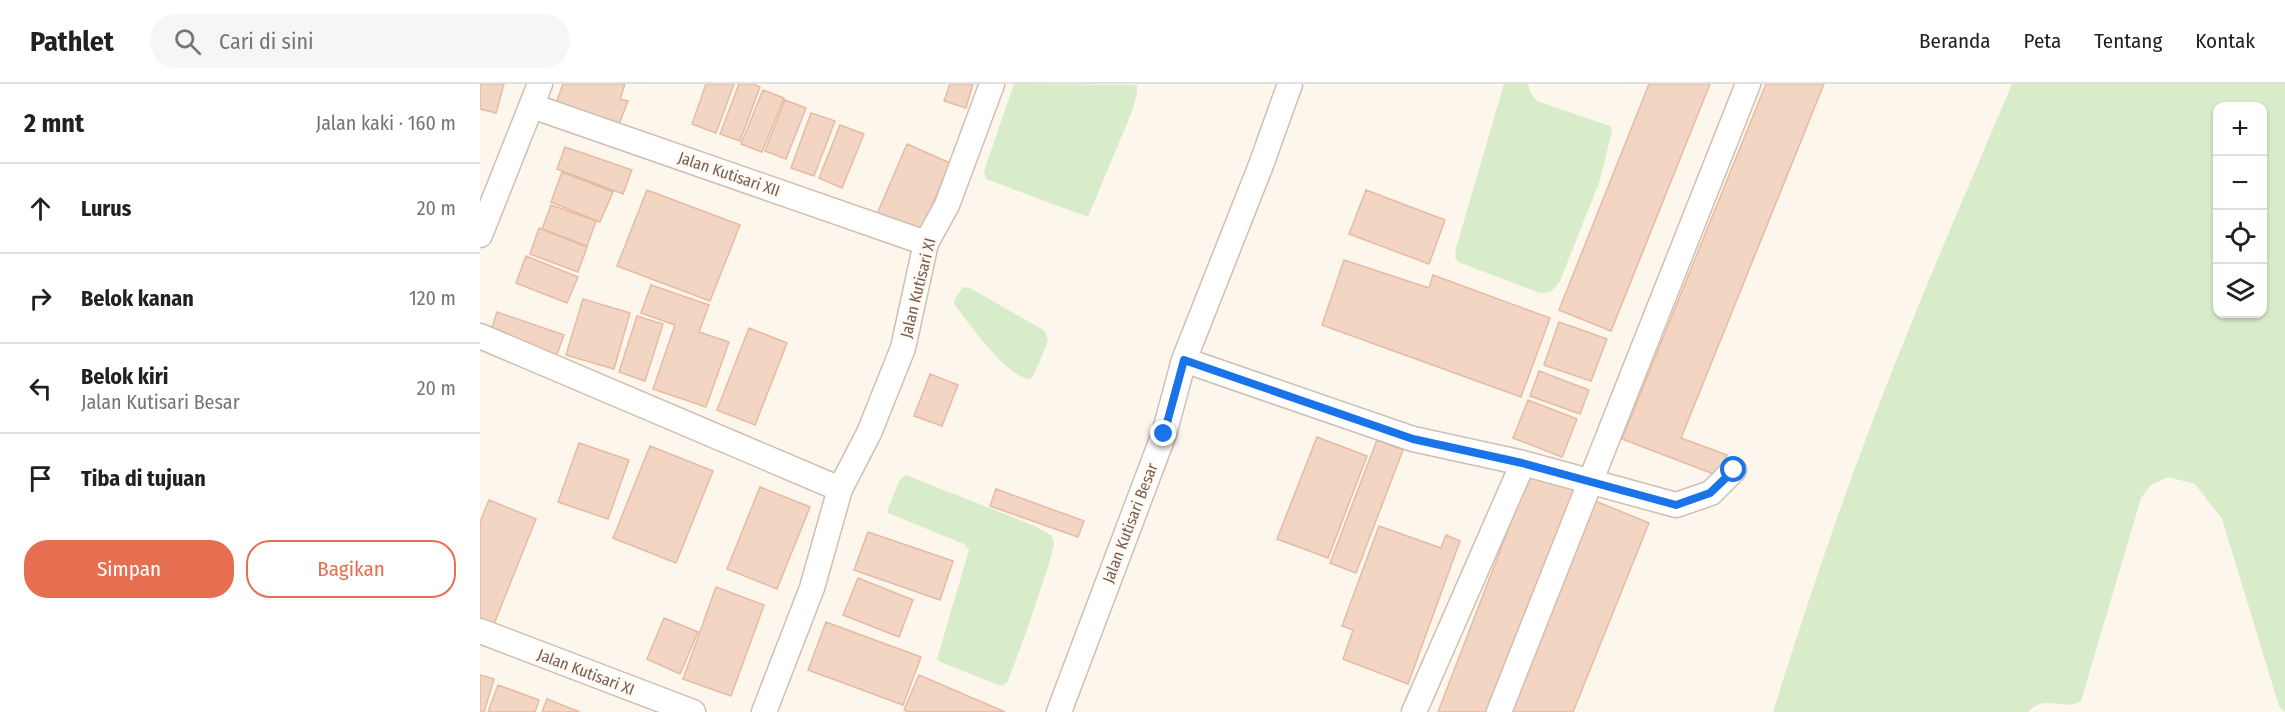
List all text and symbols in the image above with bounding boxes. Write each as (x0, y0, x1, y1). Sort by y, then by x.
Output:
search box (150, 14, 570, 68)
text: Pathlet (30, 25, 114, 58)
icon: search (171, 25, 204, 58)
text: Cari di sini (219, 28, 314, 55)
text: Beranda (1919, 28, 1991, 54)
text: Peta (2024, 28, 2061, 54)
text: Tentang (2094, 28, 2162, 54)
text: Kontak (2195, 28, 2255, 54)
map controls (2213, 102, 2267, 318)
button: + (2213, 102, 2267, 156)
text: 2 mnt (24, 108, 84, 139)
text: Jalan kaki · 160 m (316, 111, 456, 135)
street label: Jalan Kutisari XII (676, 148, 782, 200)
button: − (2213, 156, 2267, 210)
icon: ahead (24, 192, 57, 225)
text: Lurus (81, 195, 131, 222)
text: 20 m (417, 196, 456, 220)
button: locate (2213, 210, 2267, 264)
street label: Jalan Kutisari XI (896, 236, 940, 340)
button: layers (2213, 264, 2267, 318)
icon: right (24, 282, 57, 315)
text: Belok kanan (81, 285, 194, 312)
text: 120 m (409, 286, 456, 310)
text: Belok kiri (81, 363, 169, 390)
icon: left (24, 372, 57, 405)
text: 20 m (417, 376, 456, 400)
text: Jalan Kutisari Besar (81, 390, 240, 414)
route end (1150, 420, 1176, 446)
route start (1720, 456, 1746, 482)
street label: Jalan Kutisari Besar (1098, 460, 1162, 586)
icon: arrive (24, 462, 57, 495)
text: Tiba di tujuan (81, 465, 206, 492)
button: Simpan (24, 540, 234, 598)
button: Bagikan (246, 540, 456, 598)
street label: Jalan Kutisari XI (535, 645, 637, 699)

